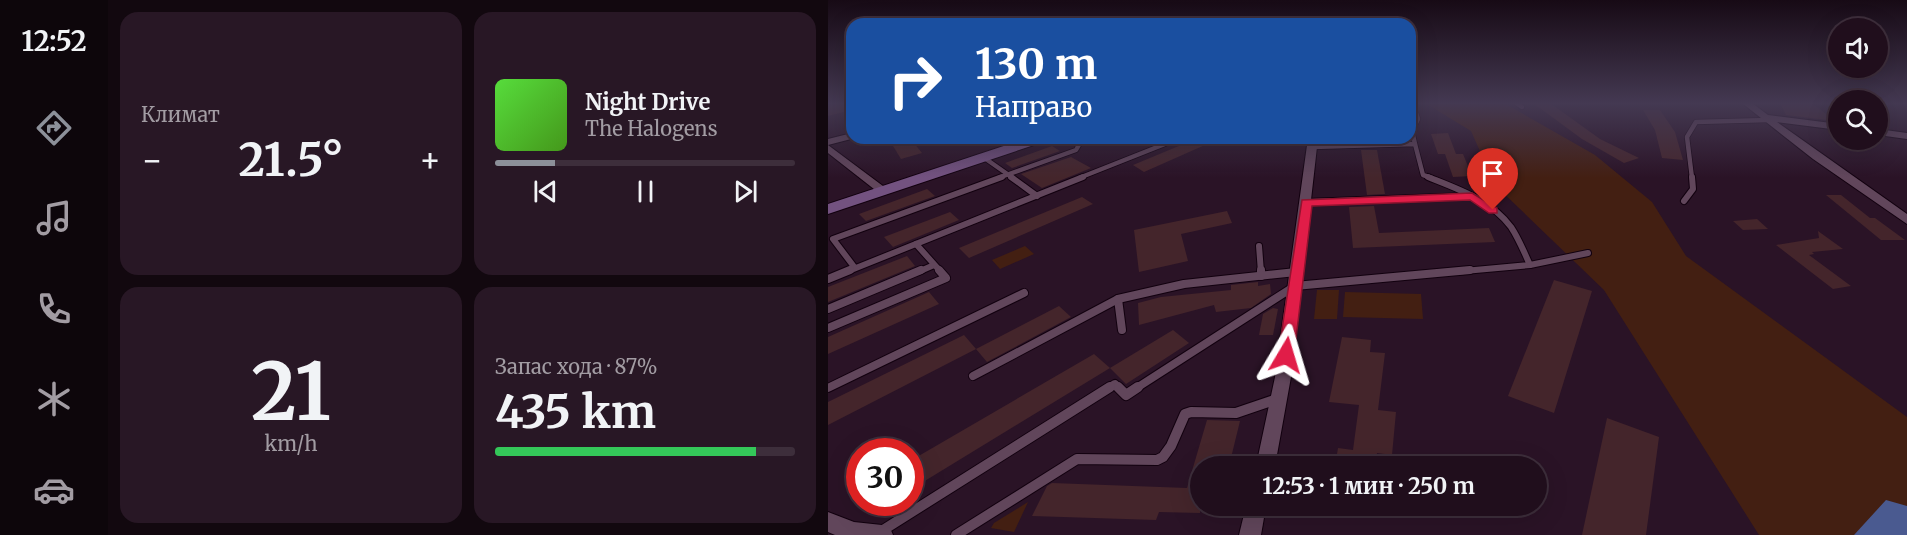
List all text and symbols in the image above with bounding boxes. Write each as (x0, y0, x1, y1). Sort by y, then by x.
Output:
map controls (1828, 18, 1888, 150)
button: sound (1828, 18, 1888, 78)
text: 12:52 (21, 24, 87, 58)
text: 130 m (975, 38, 1097, 90)
icon: right (876, 42, 954, 120)
text: Night Drive (585, 88, 710, 116)
text: Направо (975, 90, 1092, 124)
button: search (1828, 90, 1888, 150)
text: Климат (141, 102, 220, 127)
icon: directions (33, 107, 75, 149)
text: The Halogens (585, 116, 717, 141)
text: 21.5° (239, 132, 343, 188)
text: − (141, 140, 163, 181)
text: + (419, 140, 441, 181)
pin (1467, 148, 1518, 210)
icon: arrive (1476, 157, 1509, 190)
icon: previous (529, 175, 562, 208)
icon: pause (629, 175, 662, 208)
icon: next (729, 175, 762, 208)
icon: music (33, 197, 75, 239)
icon: phone (33, 288, 75, 330)
position arrow (1254, 323, 1318, 387)
text: 21 (251, 343, 331, 441)
text: Запас хода · 87% (495, 354, 658, 379)
icon: climate (33, 378, 75, 420)
text: 435 km (495, 384, 656, 440)
text: km/h (265, 431, 317, 456)
speed limit sign: 30 (846, 438, 924, 516)
icon: car (33, 469, 75, 511)
text: 12:53 · 1 мин · 250 m (1262, 472, 1475, 500)

